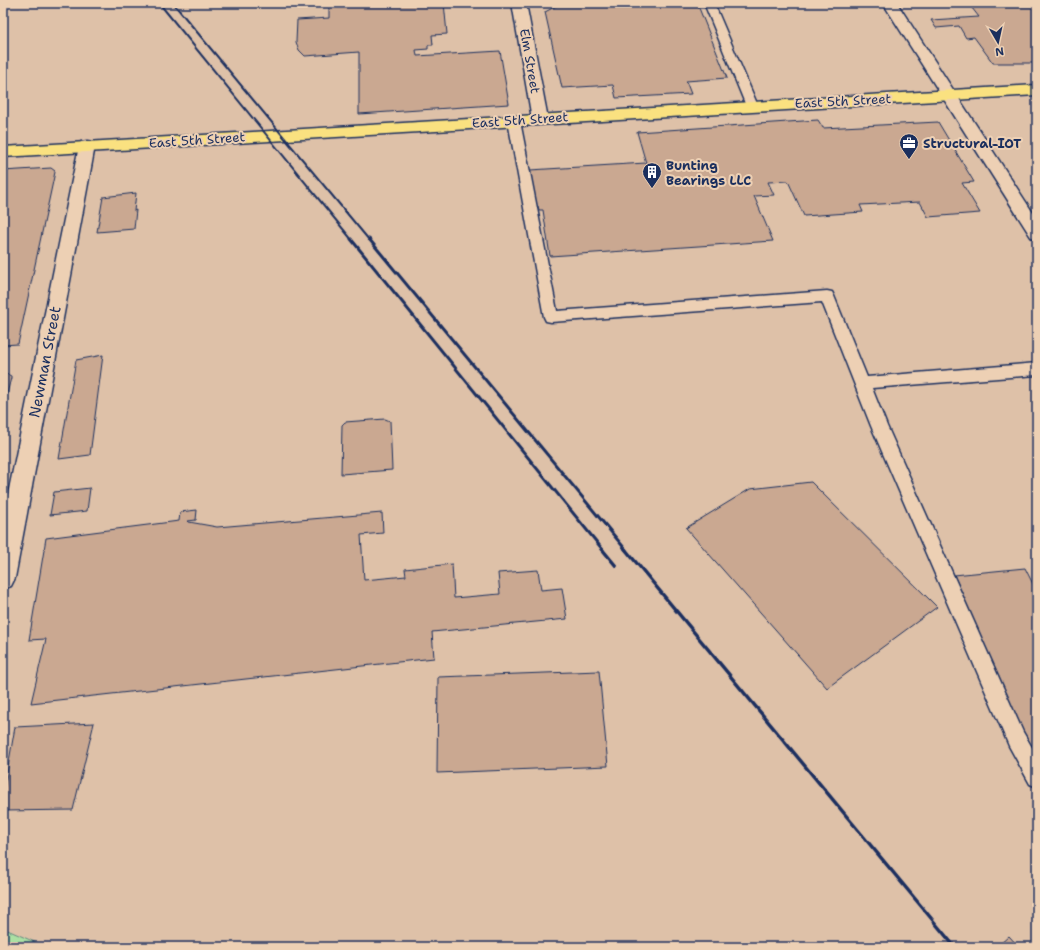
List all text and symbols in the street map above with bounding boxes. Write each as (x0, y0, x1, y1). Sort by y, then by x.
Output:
north arrow (978, 22, 1018, 62)
street label: Elm Street (516, 27, 544, 95)
text: N (994, 43, 1005, 60)
street label: East 5th Street (794, 90, 892, 112)
street label: East 5th Street (471, 108, 569, 132)
street label: East 5th Street (148, 128, 246, 152)
office icon: Structural-IOT (898, 132, 920, 160)
place label: Structural-IOT (923, 135, 1021, 152)
place label: Bunting Bearings LLC (666, 157, 751, 189)
building icon: Bunting Bearings LLC (641, 161, 663, 189)
street label: Newman Street (24, 305, 66, 419)

